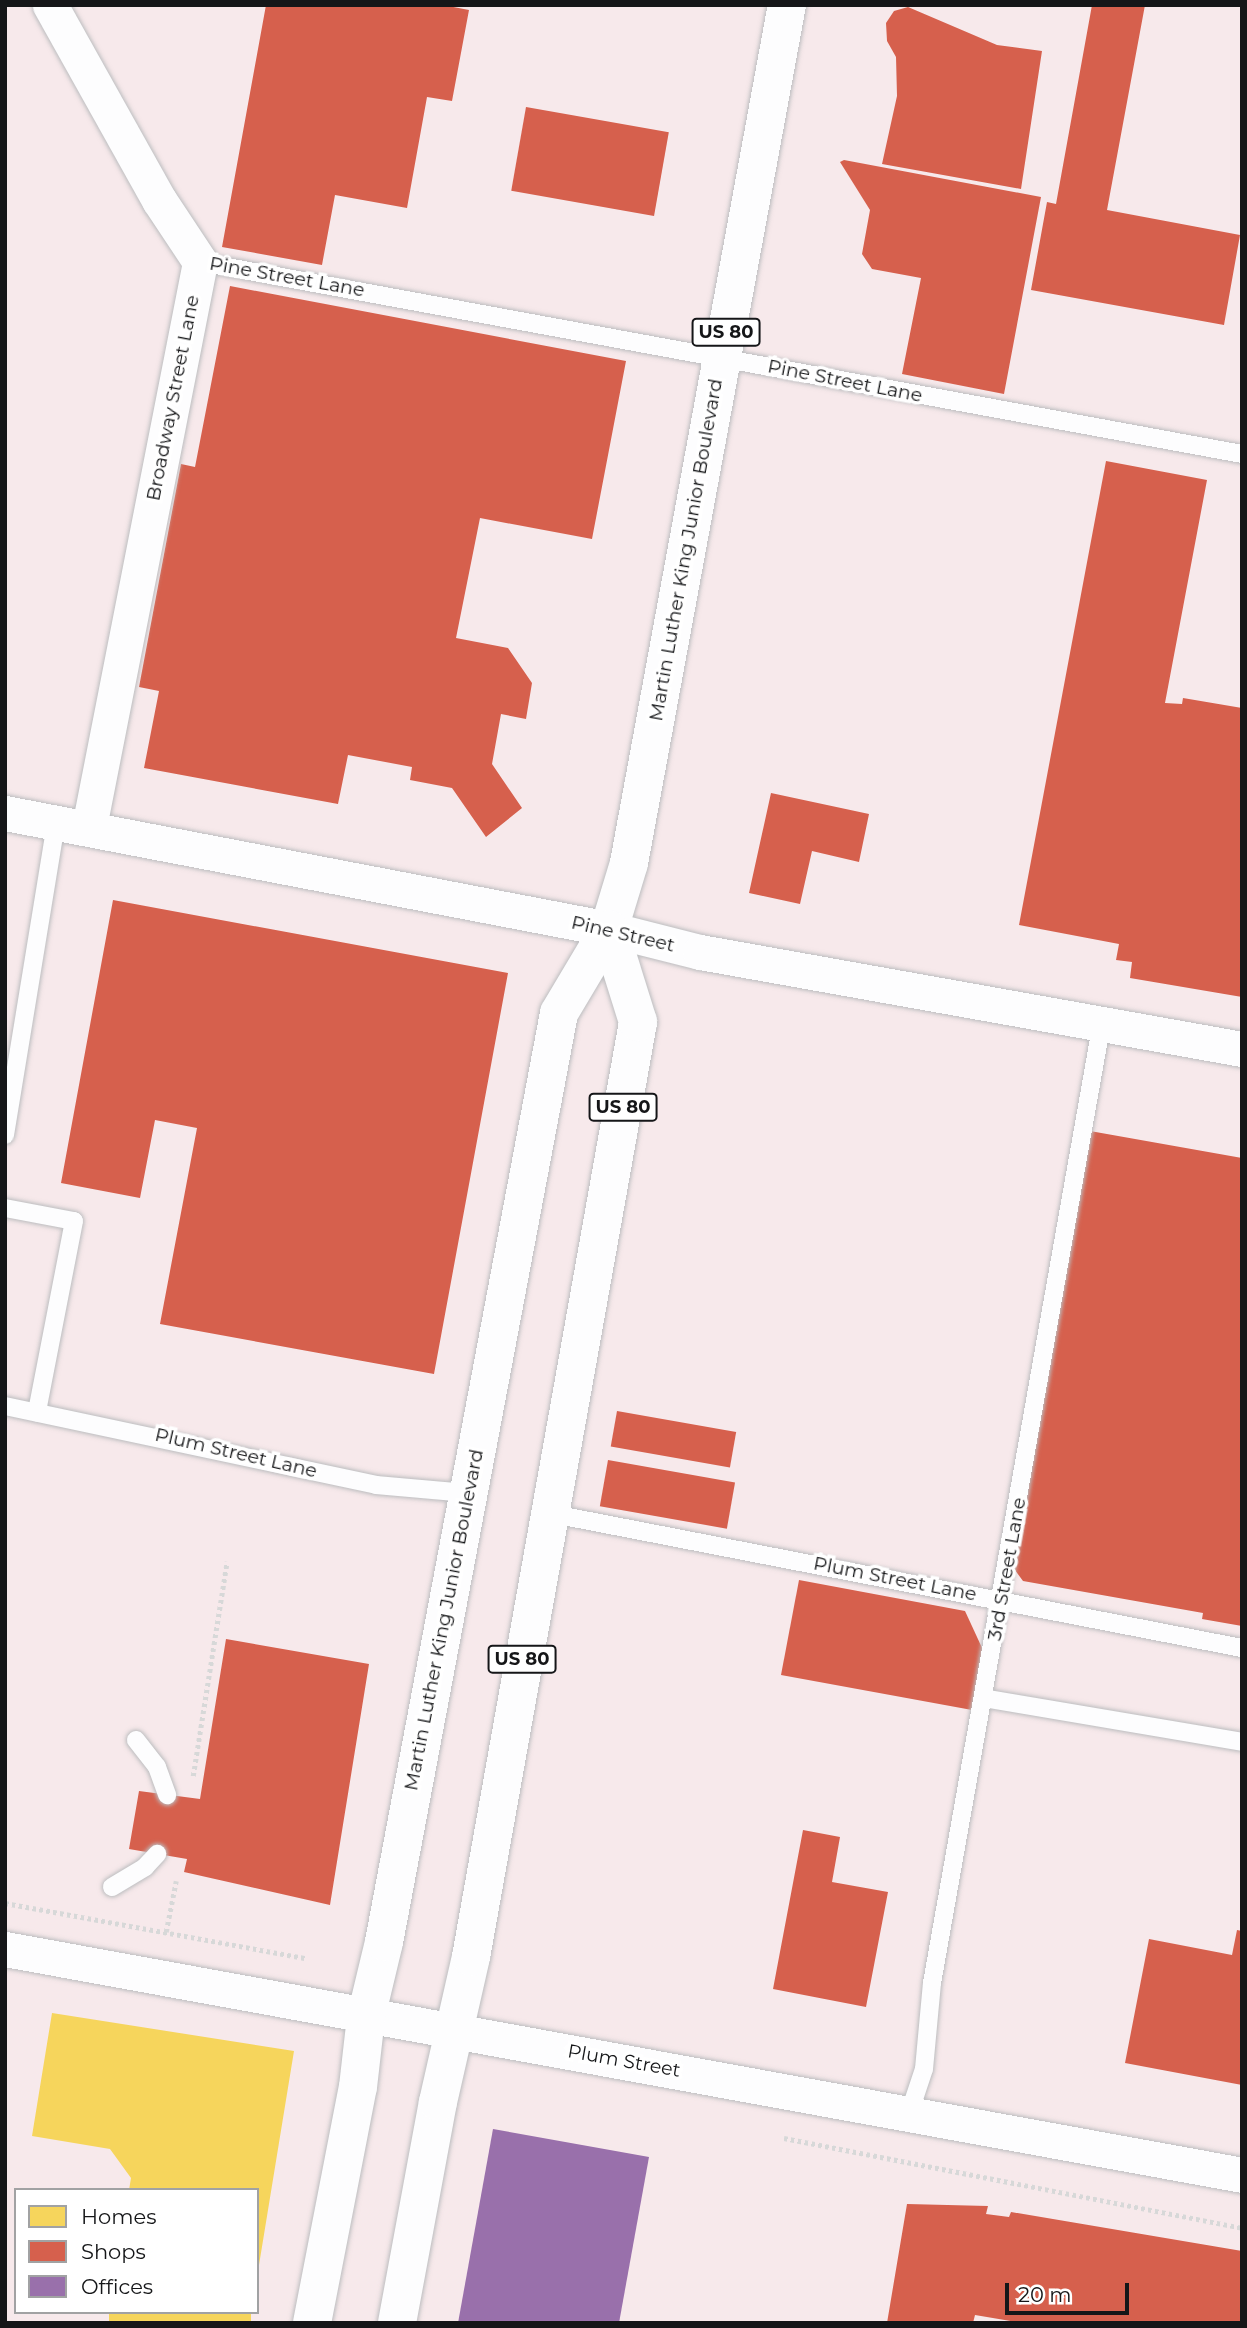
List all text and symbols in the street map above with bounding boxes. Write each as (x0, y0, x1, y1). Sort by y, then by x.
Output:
street label: Pine Street Lane (208, 252, 366, 302)
street label: Broadway Street Lane (142, 293, 204, 503)
road number: US 80 (691, 318, 761, 346)
street label: Pine Street Lane (766, 355, 924, 407)
street label: Martin Luther King Junior Boulevard (645, 377, 727, 723)
street label: Pine Street (569, 911, 677, 957)
road number: US 80 (588, 1092, 658, 1122)
street label: Plum Street Lane (153, 1423, 319, 1483)
street label: Martin Luther King Junior Boulevard (400, 1447, 488, 1793)
street label: 3rd Street Lane (983, 1496, 1031, 1642)
street label: Plum Street Lane (811, 1552, 979, 1606)
road number: US 80 (487, 1644, 557, 1674)
street label: Plum Street (566, 2040, 682, 2082)
legend (14, 2188, 259, 2314)
text: Homes (81, 2204, 156, 2229)
text: Shops (81, 2239, 146, 2264)
scale bar (1009, 2268, 1133, 2312)
text: Offices (81, 2274, 153, 2299)
text: 20 m (1018, 2282, 1072, 2307)

